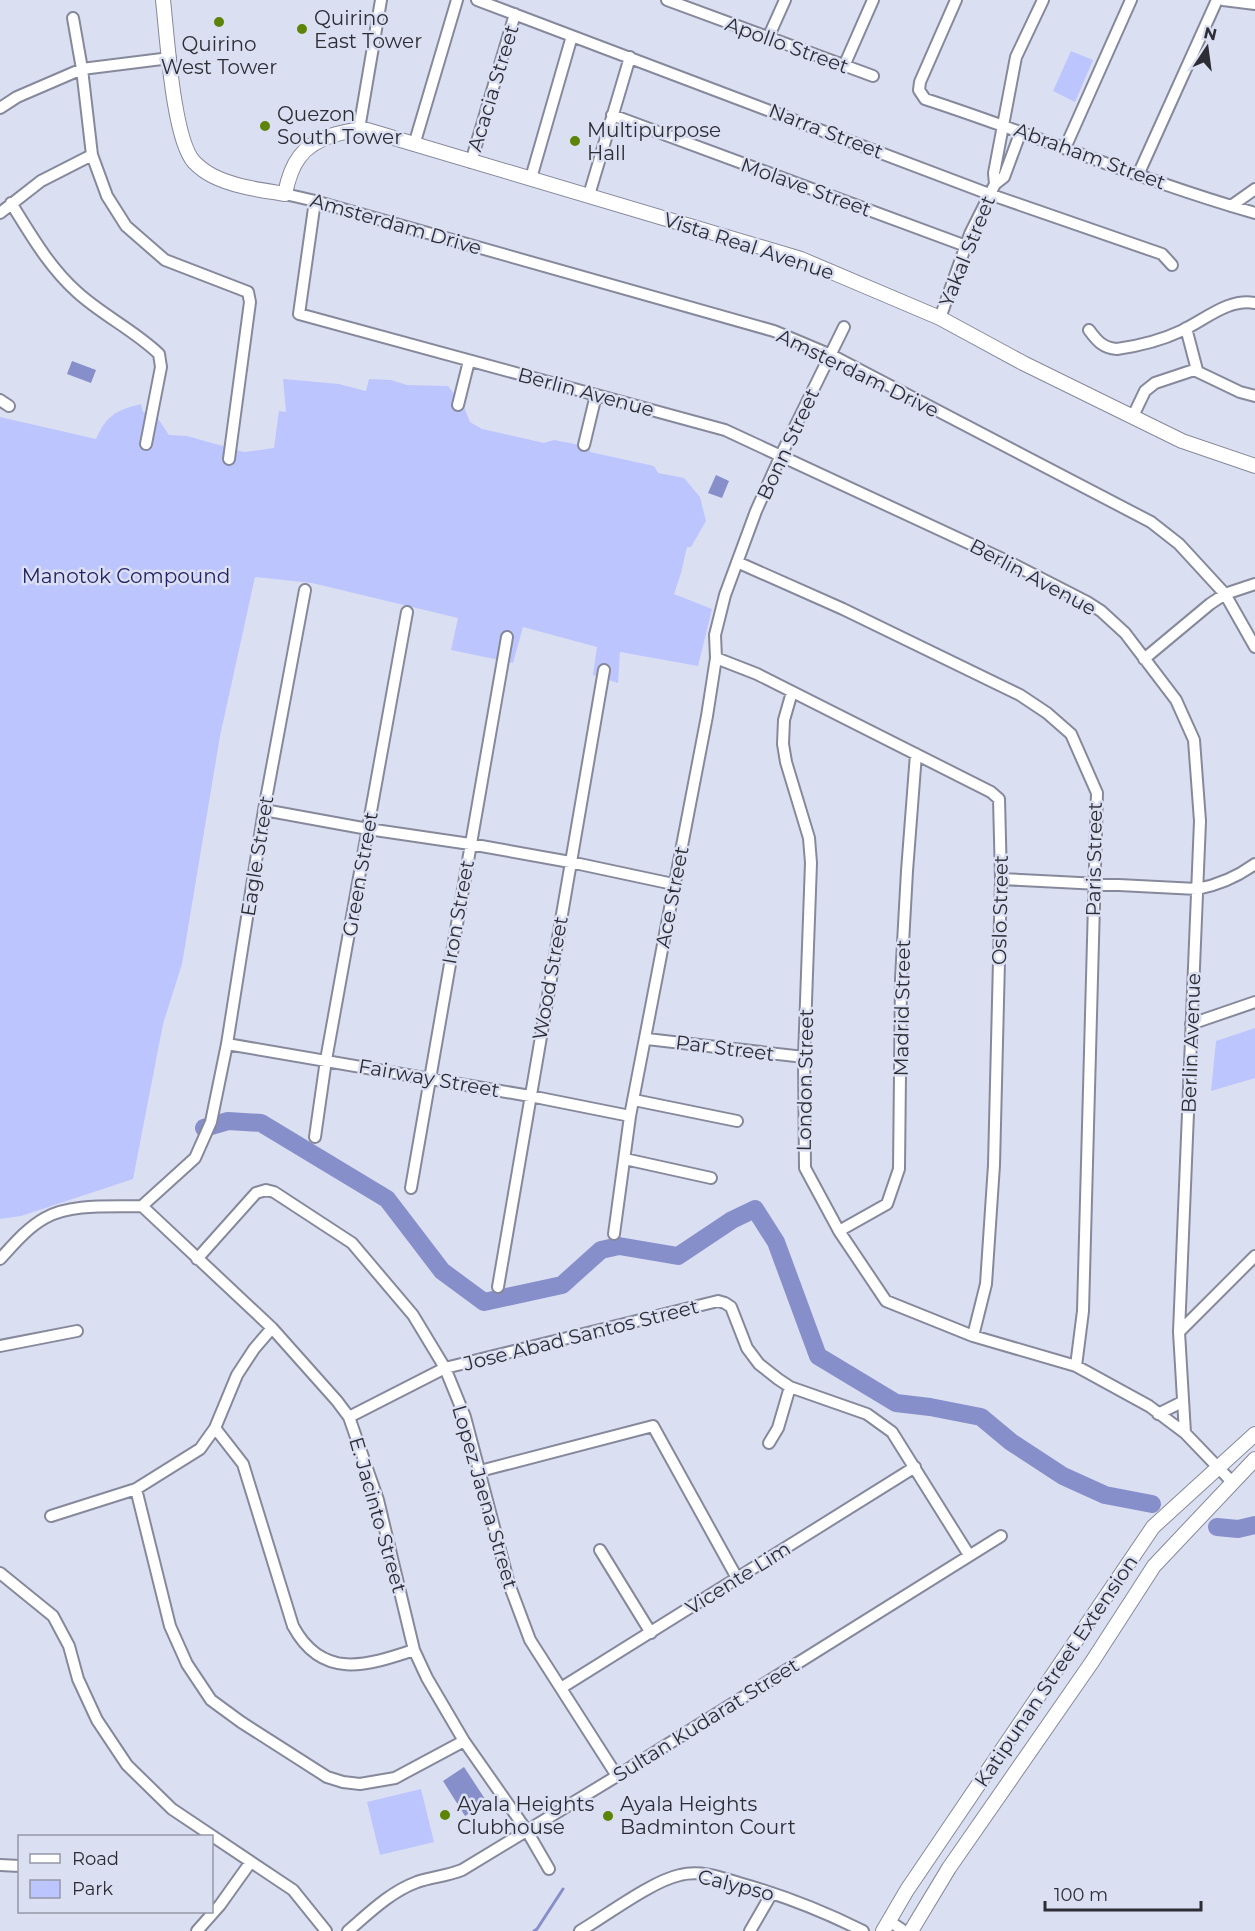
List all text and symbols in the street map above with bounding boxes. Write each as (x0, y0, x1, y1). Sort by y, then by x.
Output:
place label: Quirino East Tower (314, 6, 422, 53)
street label: Apollo Street (722, 12, 852, 78)
marker: Quirino West Tower (212, 15, 226, 29)
north arrow (1177, 18, 1237, 78)
marker: Quirino East Tower (295, 22, 309, 36)
street label: Acacia Street (462, 22, 524, 154)
text: N (1202, 23, 1219, 45)
place label: Quirino West Tower (161, 32, 277, 79)
street label: Narra Street (765, 98, 887, 164)
place label: Quezon South Tower (277, 102, 402, 149)
place label: Multipurpose Hall (587, 118, 721, 165)
street label: Abraham Street (1011, 118, 1169, 194)
marker: Quezon South Tower (258, 119, 272, 133)
marker: Multipurpose Hall (568, 134, 582, 148)
street label: Molave Street (738, 152, 874, 222)
street label: Amsterdam Drive (308, 188, 484, 260)
street label: Yakal Street (934, 192, 1000, 310)
street label: Vista Real Avenue (661, 207, 837, 285)
street label: Amsterdam Drive (773, 323, 943, 423)
street label: Berlin Avenue (515, 362, 657, 422)
street label: Bonn Street (752, 384, 824, 504)
street label: Berlin Avenue (966, 534, 1100, 620)
park label: Manotok Compound (22, 564, 230, 588)
street label: Eagle Street (236, 794, 278, 918)
street label: Paris Street (1081, 802, 1107, 916)
street label: Green Street (337, 810, 383, 938)
street label: Ace Street (650, 844, 694, 950)
street label: Oslo Street (987, 855, 1013, 965)
street label: Iron Street (437, 858, 479, 966)
street label: Wood Street (527, 914, 573, 1042)
street label: Madrid Street (889, 939, 915, 1077)
street label: Berlin Avenue (1177, 973, 1205, 1113)
street label: London Street (792, 1008, 818, 1152)
street label: Par Street (674, 1030, 776, 1066)
street label: Fairway Street (357, 1054, 501, 1102)
street label: Jose Abad Santos Street (460, 1294, 701, 1376)
street label: Lopez Jaena Street (447, 1402, 523, 1592)
street label: E. Jacinto Street (344, 1434, 412, 1596)
street label: Vicente Lim (681, 1536, 795, 1620)
street label: Katipunan Street Extension (969, 1551, 1143, 1791)
street label: Sultan Kudarat Street (609, 1653, 803, 1787)
place label: Ayala Heights Clubhouse (457, 1792, 595, 1839)
place label: Ayala Heights Badminton Court (620, 1792, 796, 1839)
marker: Ayala Heights Clubhouse (438, 1808, 452, 1822)
marker: Ayala Heights Badminton Court (601, 1809, 615, 1823)
legend (18, 1835, 213, 1913)
text: Road (72, 1848, 119, 1870)
street label: Calypso (695, 1864, 777, 1906)
scale bar (1045, 1874, 1201, 1912)
text: Park (72, 1878, 113, 1900)
text: 100 m (1054, 1884, 1108, 1906)

